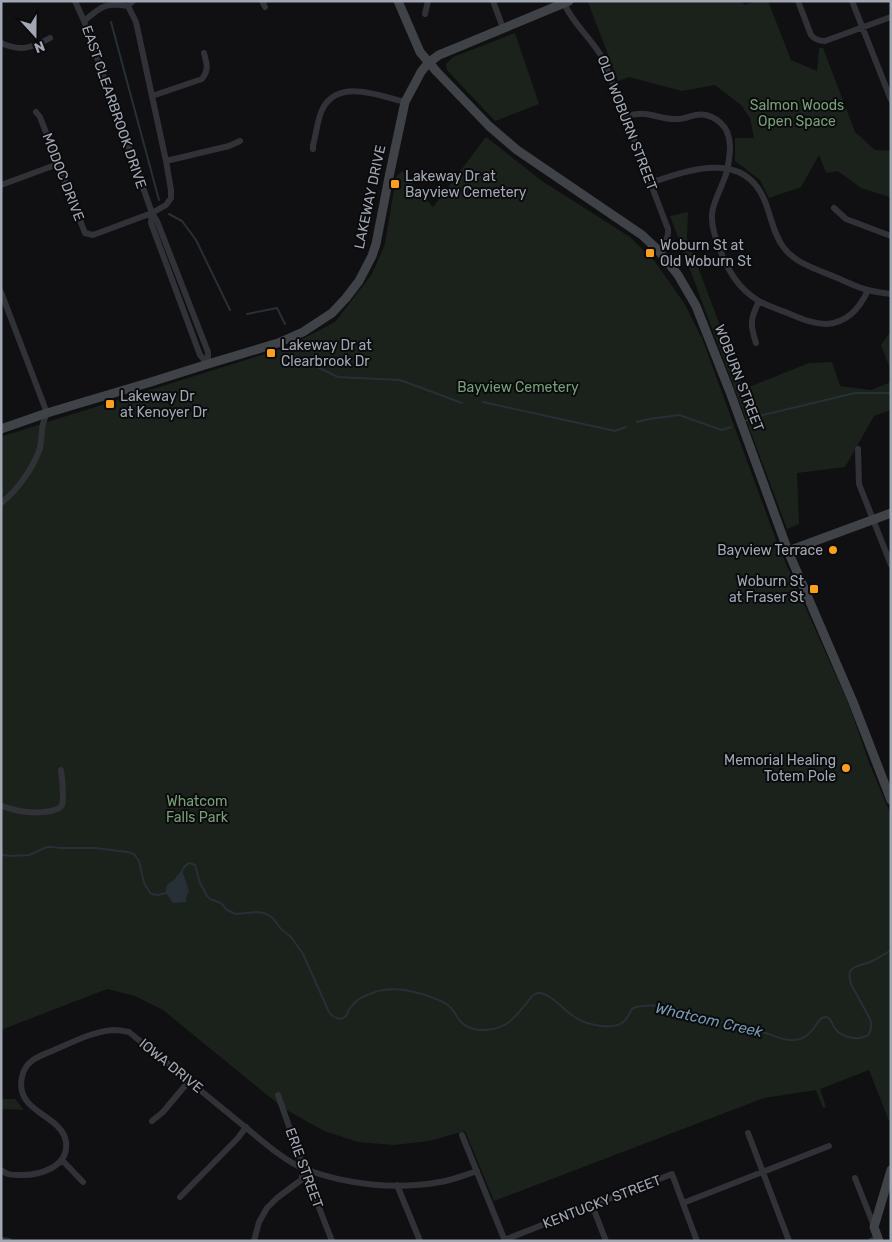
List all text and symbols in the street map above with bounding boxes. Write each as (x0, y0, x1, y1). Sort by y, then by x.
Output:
north arrow (10, 10, 60, 60)
street label: EAST CLEARBROOK DRIVE (78, 23, 150, 191)
text: N (32, 37, 47, 56)
street label: OLD WOBURN STREET (593, 53, 661, 193)
park label: Salmon Woods Open Space (750, 97, 844, 130)
street label: MODOC DRIVE (38, 131, 88, 223)
street label: LAKEWAY DRIVE (351, 144, 389, 250)
place label: Lakeway Dr at Bayview Cemetery (405, 168, 527, 201)
marker: Lakeway Dr at Bayview Cemetery (389, 178, 401, 190)
place label: Woburn St at Old Woburn St (660, 237, 752, 270)
marker: Woburn St at Old Woburn St (644, 247, 656, 259)
street label: WOBURN STREET (711, 322, 767, 434)
place label: Lakeway Dr at Clearbrook Dr (281, 337, 372, 370)
marker: Lakeway Dr at Clearbrook Dr (265, 347, 277, 359)
park label: Bayview Cemetery (457, 379, 579, 396)
place label: Lakeway Dr at Kenoyer Dr (120, 388, 208, 421)
marker: Lakeway Dr at Kenoyer Dr (104, 398, 116, 410)
place label: Bayview Terrace (717, 542, 823, 559)
marker: Bayview Terrace (827, 544, 839, 556)
place label: Woburn St at Fraser St (729, 573, 805, 606)
marker: Woburn St at Fraser St (808, 583, 820, 595)
place label: Memorial Healing Totem Pole (724, 752, 836, 785)
marker: Memorial Healing Totem Pole (840, 762, 852, 774)
park label: Whatcom Falls Park (166, 793, 229, 826)
water label: Whatcom Creek (654, 999, 765, 1041)
street label: IOWA DRIVE (136, 1035, 206, 1097)
street label: ERIE STREET (282, 1125, 326, 1211)
street label: KENTUCKY STREET (540, 1172, 664, 1232)

